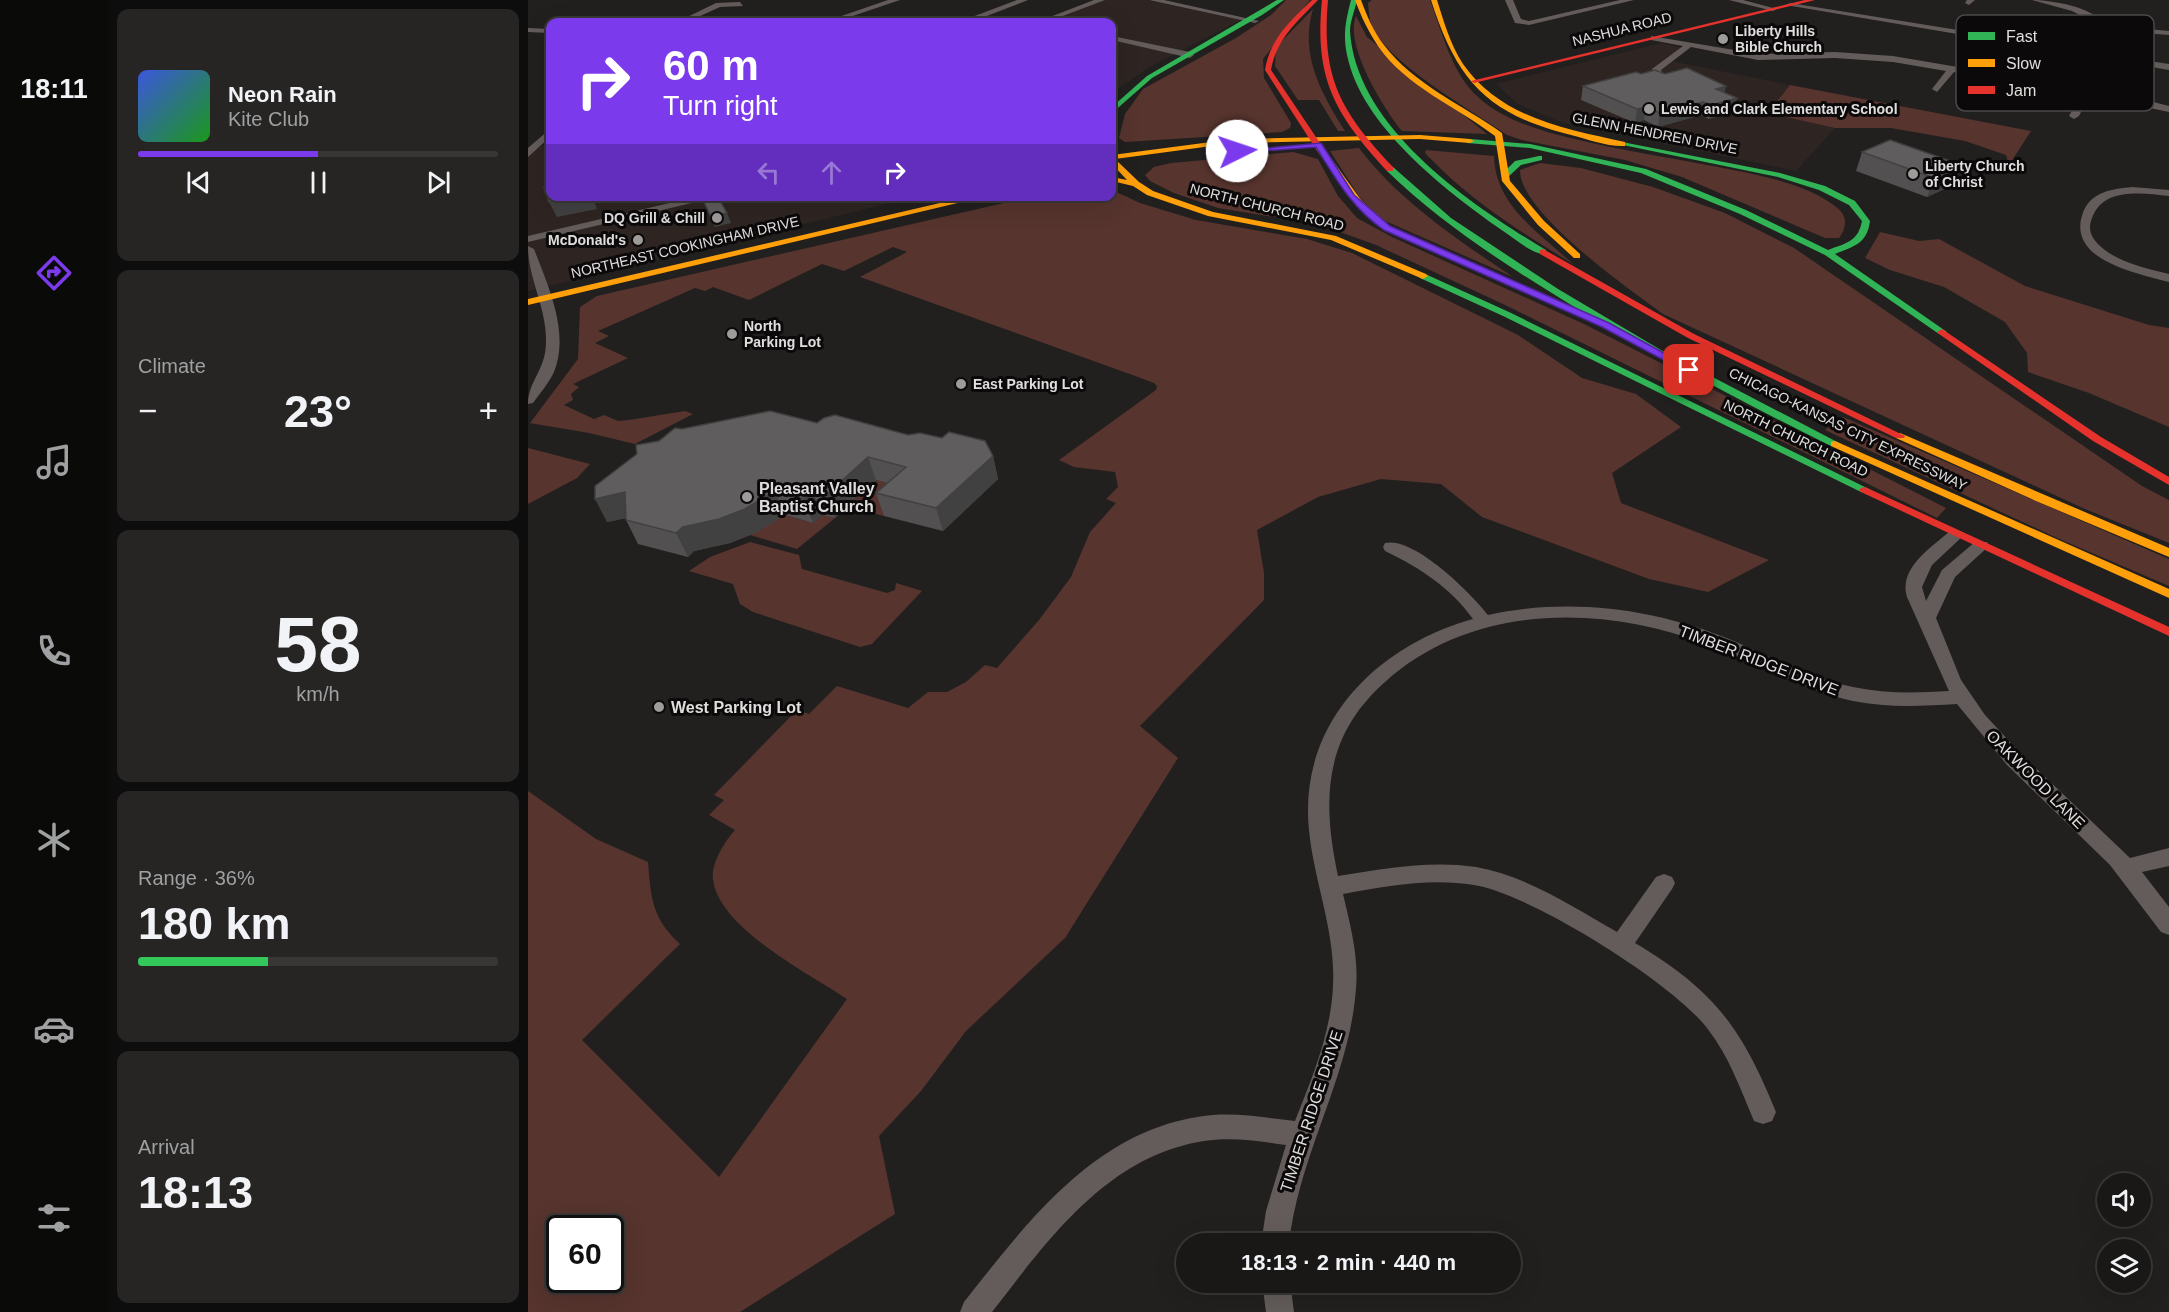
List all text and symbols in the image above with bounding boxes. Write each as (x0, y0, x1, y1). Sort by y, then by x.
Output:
street label: NASHUA ROAD (1571, 9, 1673, 49)
legend (1956, 15, 2154, 111)
place label: Liberty Hills Bible Church (1735, 23, 1822, 55)
text: Fast (2006, 28, 2038, 45)
marker: Liberty Hills Bible Church (1716, 32, 1730, 46)
icon: right (564, 42, 642, 120)
text: 60 m (663, 42, 759, 89)
text: Slow (2006, 55, 2041, 72)
text: 18:11 (20, 74, 88, 104)
text: Neon Rain (228, 82, 337, 107)
text: Jam (2006, 82, 2036, 99)
text: Turn right (663, 91, 778, 121)
place label: Lewis and Clark Elementary School (1661, 101, 1898, 117)
marker: Lewis and Clark Elementary School (1642, 102, 1656, 116)
text: Kite Club (228, 108, 309, 130)
street label: GLENN HENDREN DRIVE (1571, 109, 1739, 157)
position arrow (1205, 119, 1269, 183)
icon: left (752, 156, 785, 189)
icon: ahead (815, 156, 848, 189)
icon: right (878, 156, 911, 189)
place label: Liberty Church of Christ (1925, 158, 2025, 190)
icon: previous (182, 166, 215, 199)
icon: pause (302, 166, 335, 199)
icon: next (422, 166, 455, 199)
marker: Liberty Church of Christ (1906, 167, 1920, 181)
street label: NORTH CHURCH ROAD (1188, 180, 1346, 234)
place label: DQ Grill & Chill (604, 210, 705, 226)
marker: DQ Grill & Chill (710, 211, 724, 225)
street label: NORTHEAST COOKINGHAM DRIVE (569, 213, 801, 281)
place label: McDonald's (548, 232, 626, 248)
marker: McDonald's (631, 233, 645, 247)
icon: directions (33, 252, 75, 294)
place label: North Parking Lot (744, 318, 821, 350)
marker: North Parking Lot (725, 327, 739, 341)
pin (1663, 344, 1714, 395)
icon: arrive (1672, 353, 1705, 386)
text: Climate (138, 355, 206, 377)
street label: CHICAGO-KANSAS CITY EXPRESSWAY (1726, 364, 1970, 494)
place label: East Parking Lot (973, 376, 1084, 392)
marker: East Parking Lot (954, 377, 968, 391)
text: 23° (284, 386, 352, 437)
text: − (138, 392, 157, 429)
text: + (479, 392, 498, 429)
street label: NORTH CHURCH ROAD (1721, 396, 1871, 480)
icon: music (33, 441, 75, 483)
place label: Pleasant Valley Baptist Church (759, 480, 875, 515)
marker: Pleasant Valley Baptist Church (740, 490, 754, 504)
text: 58 (275, 600, 361, 688)
street label: TIMBER RIDGE DRIVE (1677, 622, 1841, 699)
icon: phone (33, 630, 75, 672)
text: km/h (296, 683, 340, 705)
place label: West Parking Lot (671, 699, 802, 716)
marker: West Parking Lot (652, 700, 666, 714)
street label: OAKWOOD LANE (1983, 727, 2088, 832)
icon: climate (33, 819, 75, 861)
text: Range · 36% (138, 867, 255, 889)
text: 180 km (138, 898, 291, 949)
icon: car (33, 1008, 75, 1050)
street label: TIMBER RIDGE DRIVE (1277, 1028, 1346, 1194)
text: Arrival (138, 1136, 195, 1158)
text: 18:13 (138, 1167, 253, 1218)
map controls (2097, 1173, 2151, 1293)
button: sound (2097, 1173, 2151, 1227)
icon: filters (33, 1197, 75, 1239)
speed limit sign: 60 (546, 1215, 624, 1293)
button: layers (2097, 1239, 2151, 1293)
text: 18:13 · 2 min · 440 m (1241, 1250, 1456, 1275)

